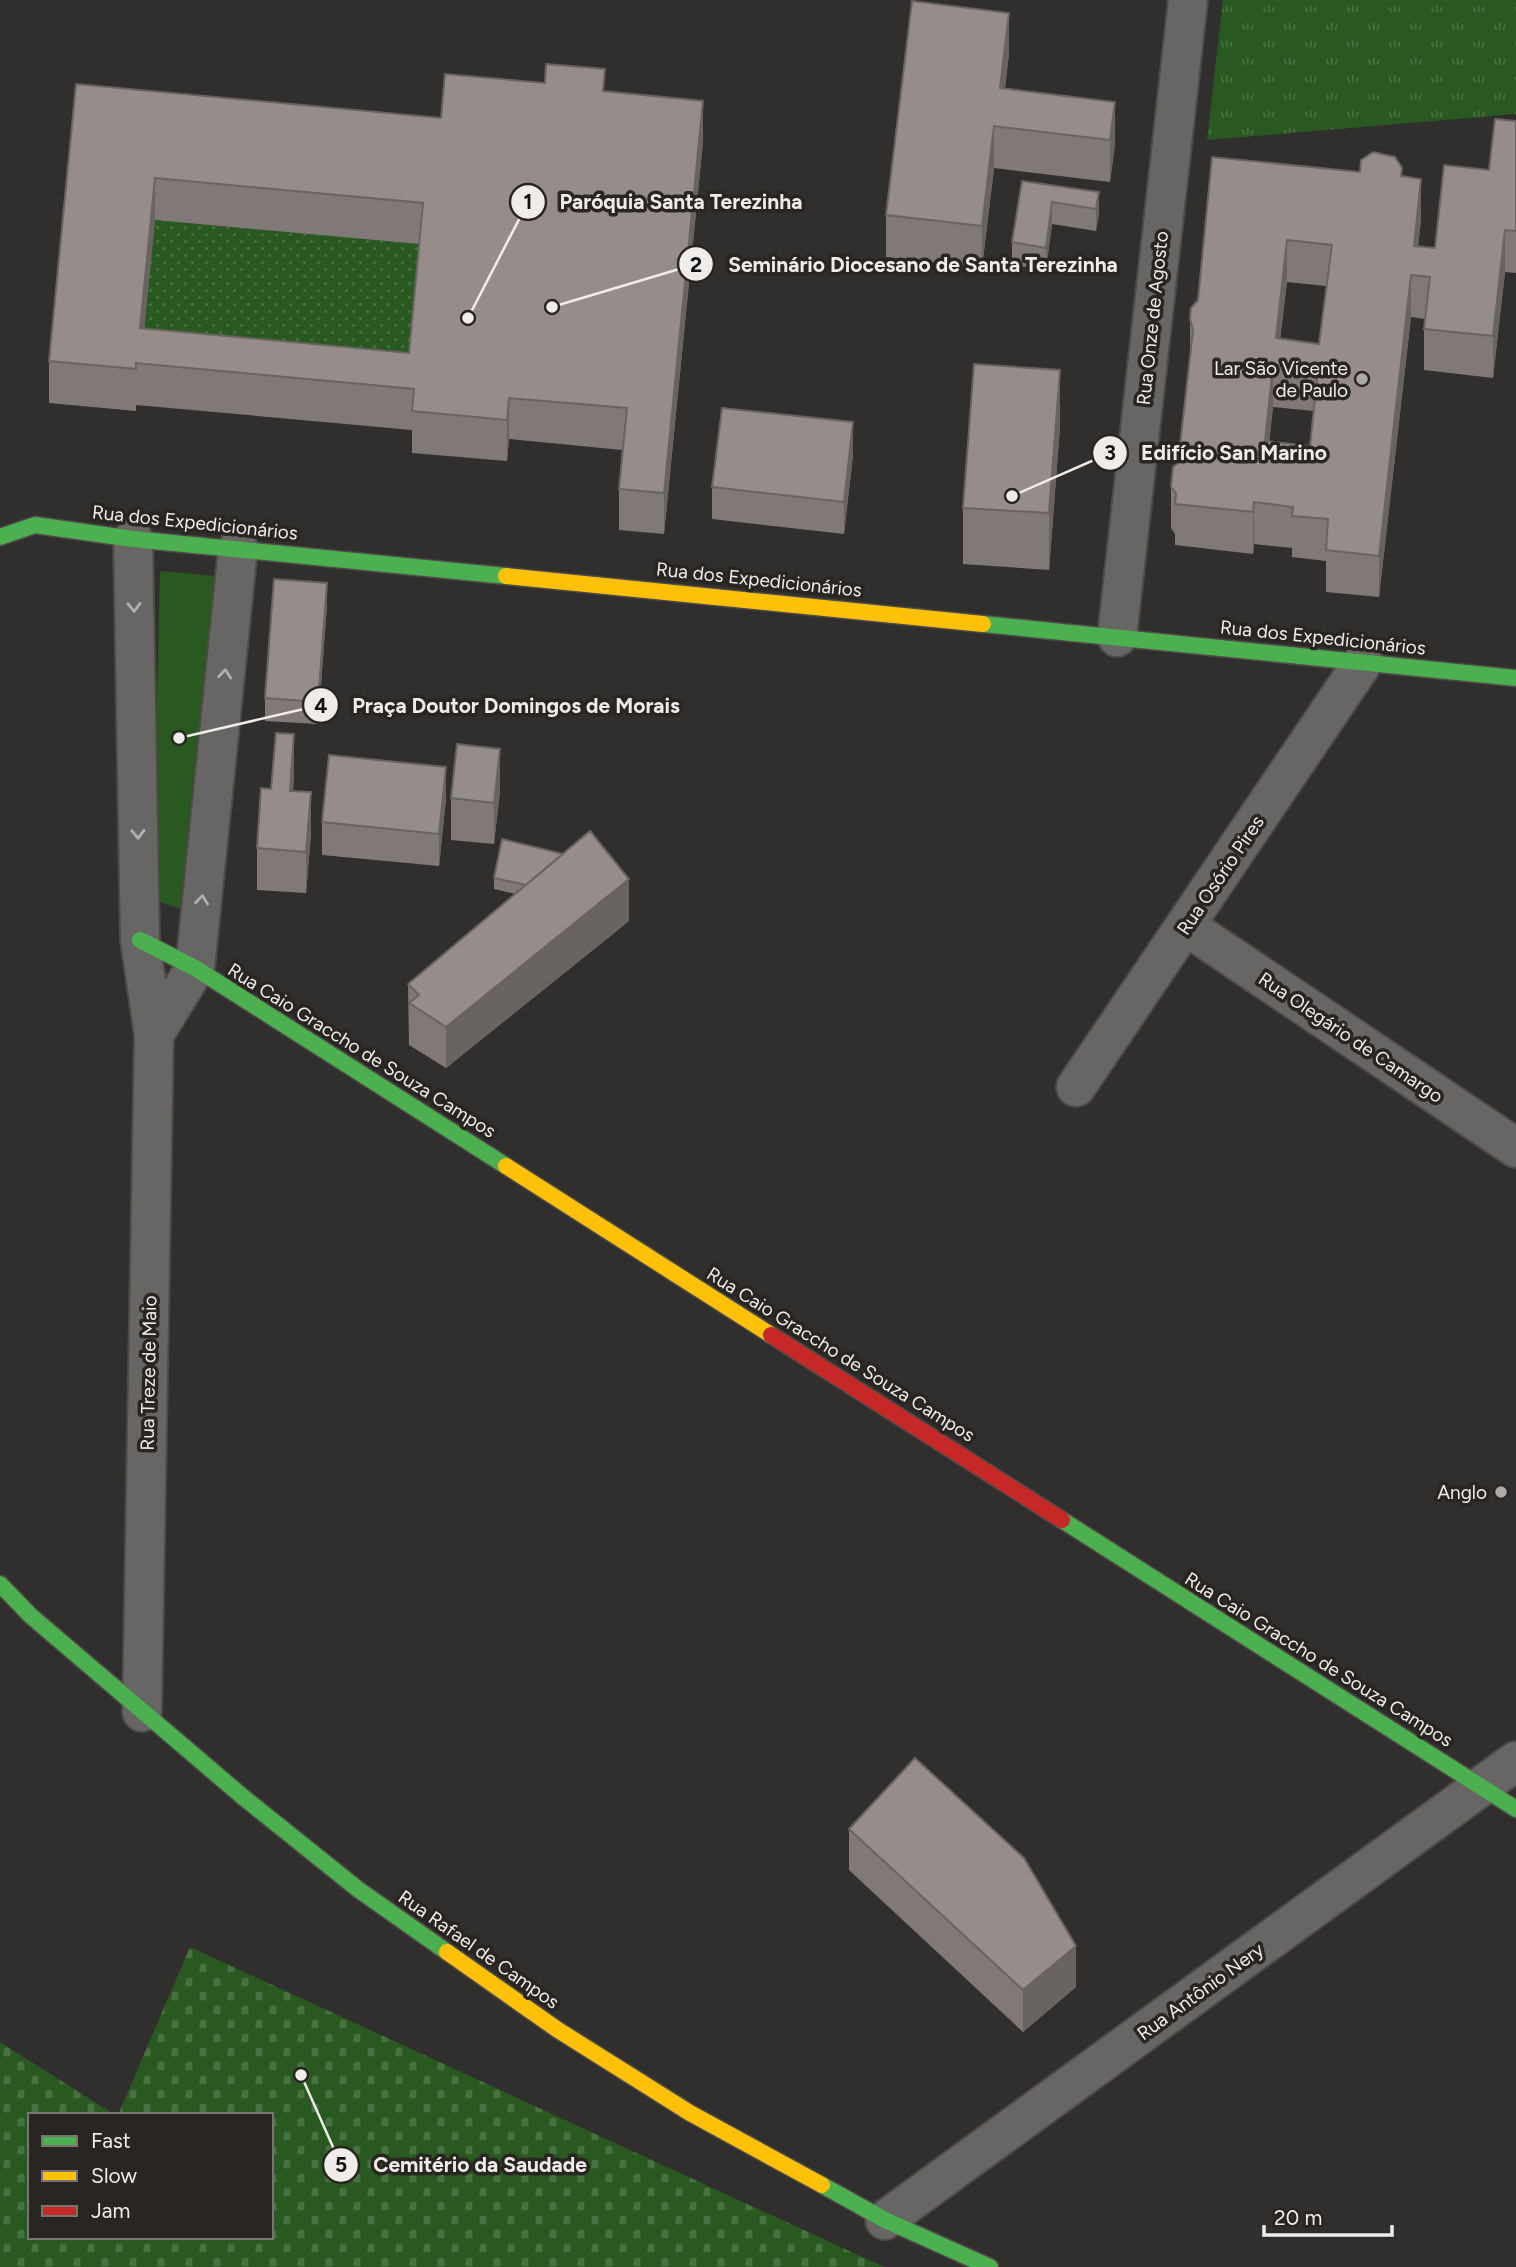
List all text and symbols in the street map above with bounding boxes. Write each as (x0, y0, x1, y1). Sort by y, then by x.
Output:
callout: Paróquia Santa Terezinha (510, 181, 816, 223)
text: 1 (524, 189, 532, 214)
text: Paróquia Santa Terezinha (560, 189, 802, 214)
street label: Rua Onze de Agosto (1132, 230, 1173, 406)
callout: Seminário Diocesano de Santa Terezinha (679, 243, 1131, 285)
text: 2 (690, 252, 702, 277)
text: Seminário Diocesano de Santa Terezinha (728, 252, 1118, 277)
place label: Lar São Vicente de Paulo (1214, 357, 1348, 402)
marker: Lar São Vicente de Paulo (1354, 371, 1370, 387)
callout: Edifício San Marino (1092, 432, 1341, 474)
text: 3 (1104, 440, 1116, 465)
text: Edifício San Marino (1141, 440, 1327, 465)
street label: Rua dos Expedicionários (91, 500, 299, 545)
street label: Rua dos Expedicionários (655, 557, 863, 602)
one-way arrow (127, 602, 142, 613)
street label: Rua dos Expedicionários (1219, 615, 1427, 660)
one-way arrow (218, 668, 233, 680)
callout: Praça Doutor Domingos de Morais (303, 684, 694, 726)
text: 4 (314, 693, 328, 718)
text: Praça Doutor Domingos de Morais (352, 693, 680, 718)
street label: Rua Osório Pires (1172, 811, 1269, 939)
one-way arrow (130, 830, 146, 840)
one-way arrow (194, 895, 209, 906)
street label: Rua Caio Graccho de Souza Campos (223, 958, 500, 1143)
street label: Rua Olegário de Camargo (1254, 967, 1447, 1108)
street label: Rua Caio Graccho de Souza Campos (702, 1262, 979, 1447)
street label: Rua Treze de Maio (136, 1295, 161, 1451)
place label: Anglo (1437, 1481, 1487, 1504)
marker: Anglo (1493, 1484, 1509, 1500)
street label: Rua Caio Graccho de Souza Campos (1180, 1567, 1457, 1752)
street label: Rua Rafael de Campos (394, 1885, 564, 2014)
street label: Rua Antônio Nery (1133, 1938, 1268, 2045)
legend (28, 2113, 273, 2239)
text: Fast (91, 2128, 131, 2153)
callout: Cemitério da Saudade (324, 2144, 600, 2186)
text: 5 (335, 2152, 347, 2177)
text: Cemitério da Saudade (373, 2152, 587, 2177)
text: Slow (91, 2163, 137, 2188)
scale bar (1264, 2194, 1392, 2238)
text: Jam (91, 2198, 130, 2223)
text: 20 m (1274, 2205, 1322, 2230)

